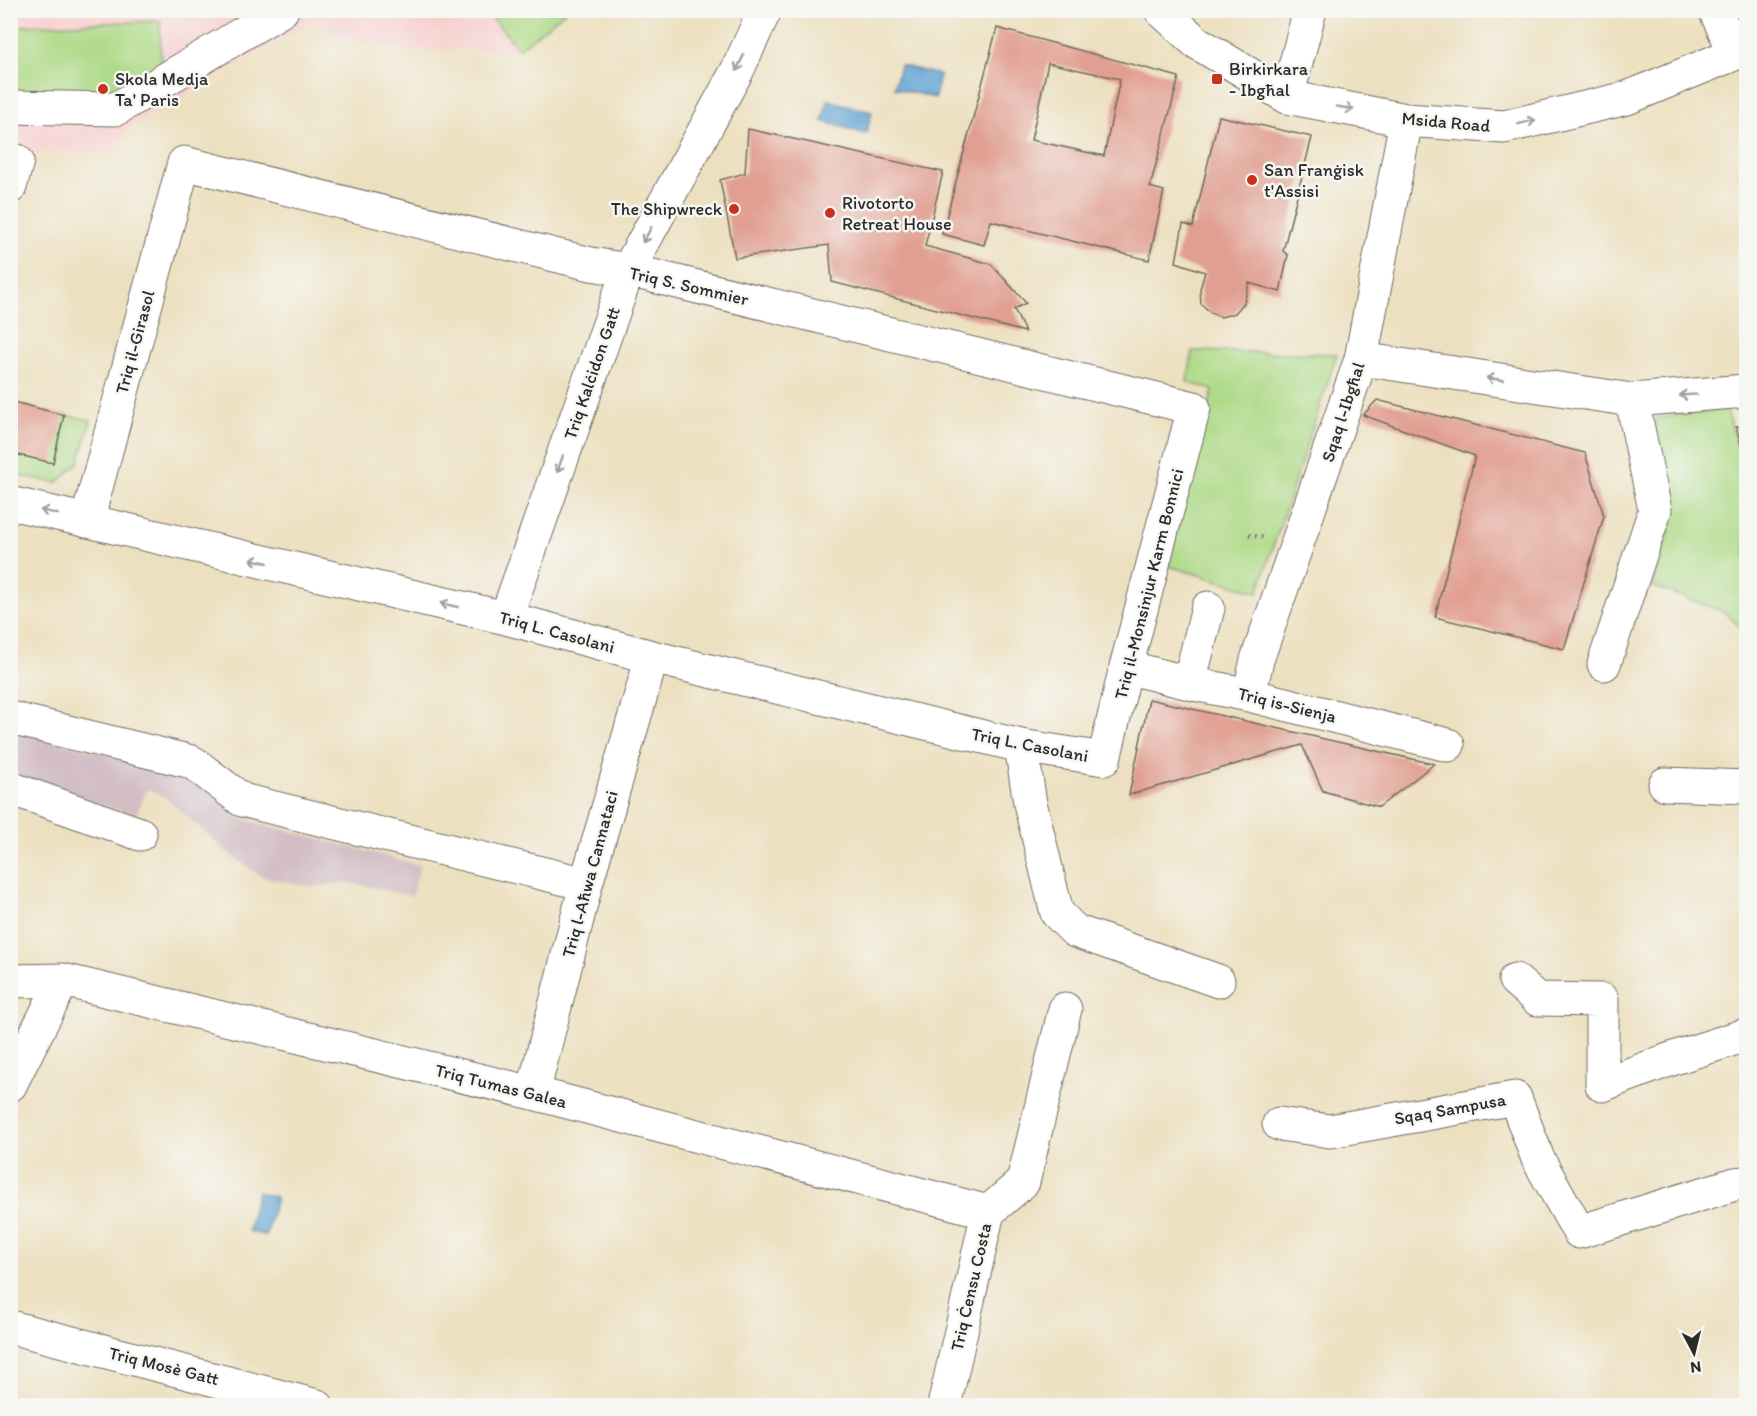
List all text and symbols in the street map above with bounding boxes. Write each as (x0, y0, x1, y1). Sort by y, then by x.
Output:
one-way arrow (734, 54, 746, 72)
place label: Birkirkara - Ibgħal (1229, 58, 1309, 101)
place label: Skola Medja Ta' Paris (115, 68, 209, 111)
marker: Birkirkara - Ibgħal (1210, 72, 1224, 86)
marker: Skola Medja Ta' Paris (96, 82, 110, 96)
one-way arrow (1334, 103, 1354, 114)
street label: Msida Road (1401, 107, 1491, 137)
one-way arrow (1517, 115, 1536, 127)
place label: San Franġisk t'Assisi (1264, 159, 1364, 202)
marker: San Franġisk t'Assisi (1245, 173, 1259, 187)
place label: Rivotorto Retreat House (842, 192, 952, 235)
place label: The Shipwreck (611, 198, 723, 220)
marker: The Shipwreck (727, 202, 741, 216)
marker: Rivotorto Retreat House (823, 206, 837, 220)
one-way arrow (641, 226, 653, 243)
street label: Triq S. Sommier (627, 262, 752, 311)
street label: Triq il-Girasol (111, 288, 159, 396)
street label: Triq Kalċidon Gatt (559, 304, 625, 442)
street label: Sqaq l-Ibgħal (1316, 359, 1370, 465)
one-way arrow (1485, 374, 1505, 385)
one-way arrow (1679, 390, 1699, 401)
one-way arrow (553, 455, 564, 473)
street label: Triq il-Monsinjur Karm Bonnici (1110, 466, 1188, 702)
one-way arrow (39, 506, 58, 518)
one-way arrow (250, 555, 269, 567)
one-way arrow (440, 599, 459, 610)
street label: Triq L. Casolani (497, 606, 617, 658)
street label: Triq is-Sienja (1236, 682, 1339, 728)
street label: Triq L. Casolani (970, 723, 1090, 767)
street label: Triq l-Aħwa Cannataci (557, 788, 623, 960)
street label: Triq Tumas Galea (433, 1059, 570, 1113)
street label: Sqaq Sampusa (1392, 1088, 1508, 1130)
street label: Triq Ċensu Costa (946, 1221, 996, 1353)
north arrow (1664, 1323, 1724, 1383)
street label: Triq Mosè Gatt (107, 1342, 222, 1390)
text: N (1689, 1357, 1702, 1377)

